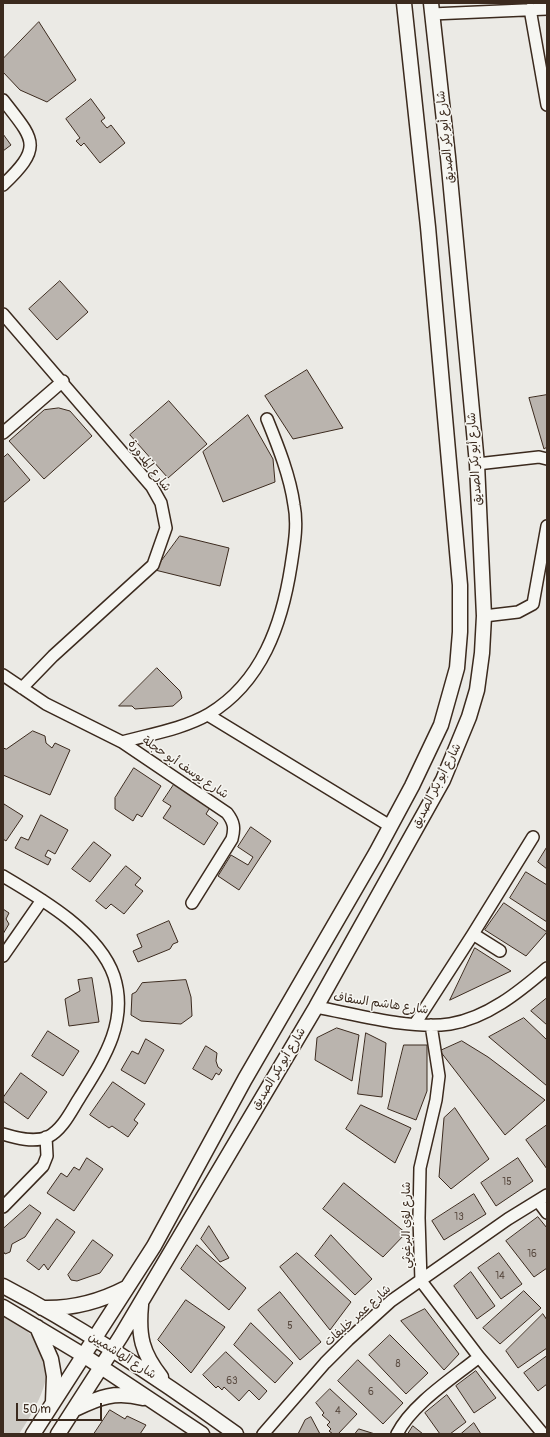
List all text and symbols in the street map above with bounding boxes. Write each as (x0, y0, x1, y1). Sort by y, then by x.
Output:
street label: شارع أبو بكر الصديق (434, 90, 458, 184)
street label: شارع أبو بكر الصديق (465, 412, 485, 506)
street label: شارع المدورة (124, 437, 174, 495)
street label: شارع يوسف أبو حجلة (139, 734, 231, 802)
street label: شارع أبو بكر الصديق (409, 741, 465, 831)
street label: شارع هاشم السقاف (333, 990, 429, 1018)
street label: شارع أبو بكر الصديق (249, 1025, 309, 1113)
house number: 15 (502, 1176, 512, 1188)
street label: شارع لؤي البرغوثي (400, 1182, 414, 1268)
house number: 13 (454, 1211, 464, 1223)
house number: 16 (527, 1248, 537, 1260)
house number: 14 (495, 1270, 505, 1282)
street label: شارع عمر خليفات (322, 1282, 394, 1350)
house number: 5 (287, 1320, 293, 1332)
street label: شارع الهاشميين (86, 1329, 158, 1383)
house number: 8 (395, 1358, 401, 1370)
house number: 63 (226, 1375, 238, 1387)
house number: 6 (368, 1386, 374, 1398)
scale bar (18, 1395, 104, 1421)
text: 50 m (23, 1402, 51, 1417)
house number: 4 (335, 1405, 341, 1417)

